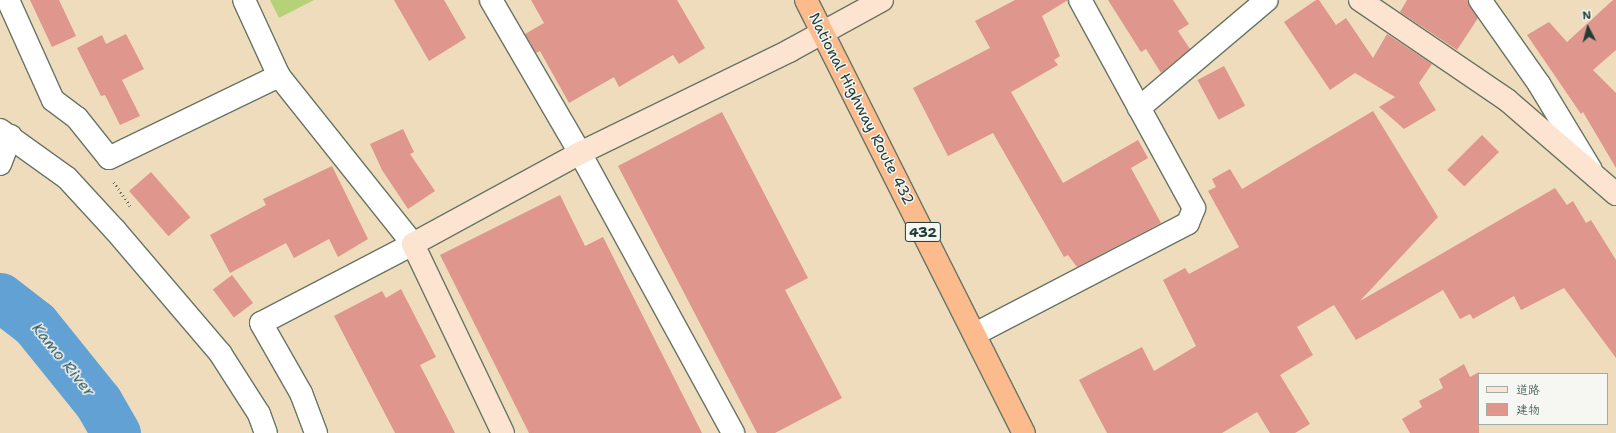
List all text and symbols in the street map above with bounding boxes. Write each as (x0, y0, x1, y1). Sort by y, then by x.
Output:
north arrow (1568, 8, 1608, 48)
text: N (1582, 8, 1592, 23)
street label: National Highway Route 432 (805, 10, 917, 208)
road number: 432 (904, 220, 942, 244)
water label: Kamo River (27, 319, 99, 401)
legend (1478, 373, 1608, 425)
text: 道路 (1516, 382, 1540, 398)
text: 建物 (1516, 402, 1540, 418)

